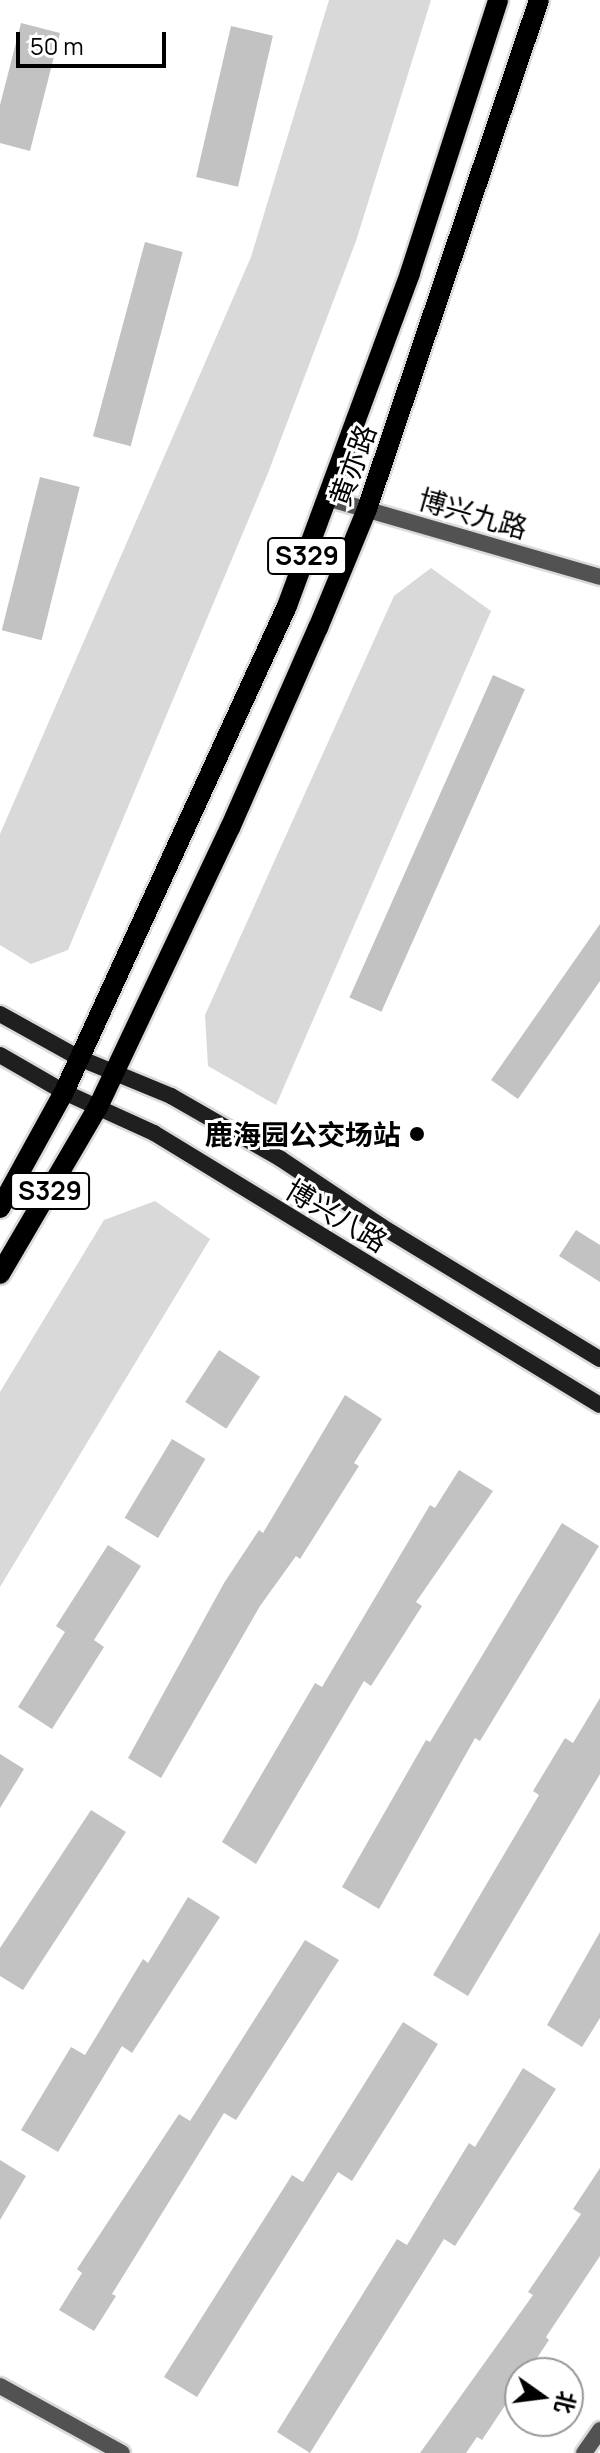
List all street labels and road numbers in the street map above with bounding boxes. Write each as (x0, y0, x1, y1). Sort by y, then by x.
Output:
street label: 黄亦路 (322, 420, 382, 510)
street label: 博兴九路 (415, 481, 531, 545)
road number: S329 (267, 534, 347, 578)
road number: S329 (10, 1169, 90, 1213)
street label: 博兴八路 (280, 1172, 394, 1258)

